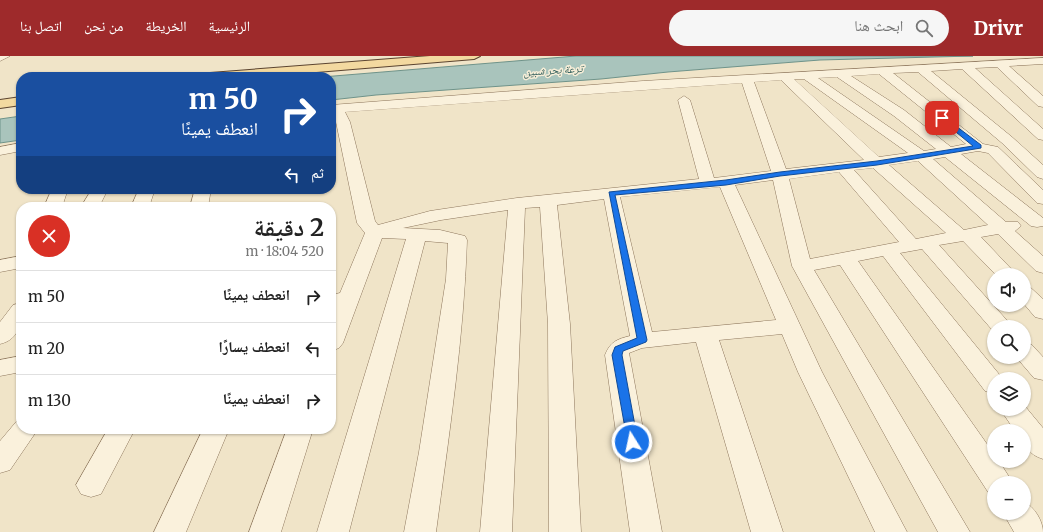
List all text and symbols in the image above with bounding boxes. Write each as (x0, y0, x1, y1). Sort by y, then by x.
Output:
search box (669, 10, 949, 46)
text: ابحث هنا (854, 16, 903, 35)
text: Drivr (973, 16, 1023, 40)
text: اتصل بنا (20, 17, 62, 35)
text: من نحن (84, 17, 123, 35)
text: الخريطة (145, 17, 187, 35)
text: الرئيسية (209, 17, 250, 35)
icon: search (913, 17, 935, 39)
water label: ترعة بحر شبين (523, 61, 586, 79)
text: 50 m (189, 81, 258, 117)
icon: right (272, 88, 324, 140)
pin (925, 101, 959, 135)
icon: arrive (931, 107, 953, 129)
text: انعطف يمينًا (181, 117, 258, 140)
text: ثم (311, 163, 324, 182)
icon: left (281, 164, 303, 186)
text: 2 دقيقة (254, 212, 324, 243)
button: close (28, 215, 70, 257)
text: 520 m · 18:04 (245, 243, 324, 260)
map controls (987, 268, 1031, 520)
button: sound (987, 268, 1031, 312)
text: انعطف يمينًا (223, 285, 290, 304)
icon: right (302, 286, 324, 308)
text: 50 m (28, 287, 65, 306)
button: search (987, 320, 1031, 364)
text: انعطف يسارًا (218, 337, 290, 356)
icon: left (302, 338, 324, 360)
text: 20 m (28, 339, 65, 358)
button: layers (987, 372, 1031, 416)
text: انعطف يمينًا (223, 389, 290, 408)
icon: right (302, 390, 324, 412)
text: 130 m (28, 391, 71, 410)
position arrow (611, 421, 653, 463)
button: + (987, 424, 1031, 468)
button: − (987, 476, 1031, 520)

